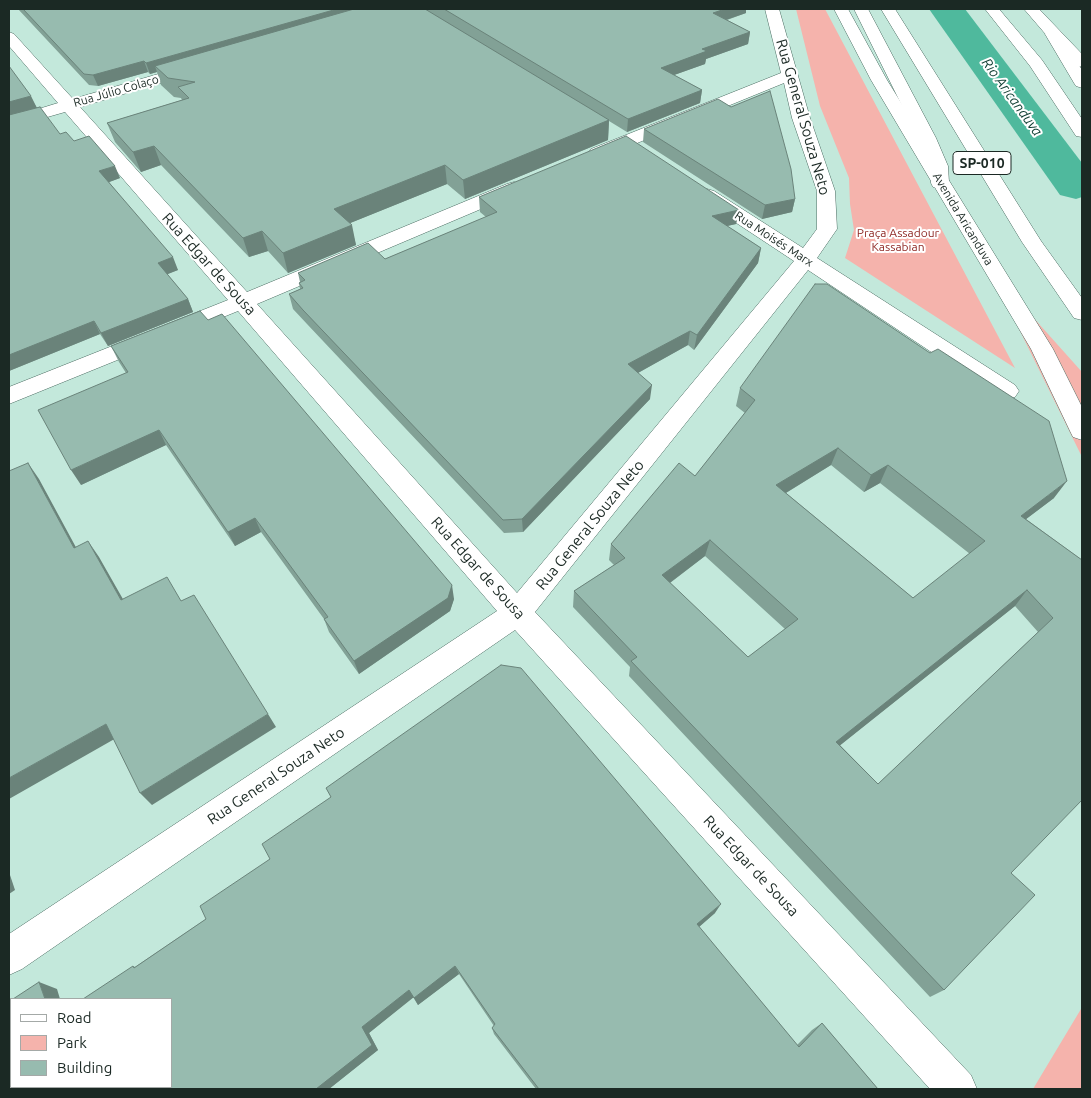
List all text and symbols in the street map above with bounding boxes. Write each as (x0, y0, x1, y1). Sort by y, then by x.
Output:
street label: Rua General Souza Neto (772, 37, 834, 197)
water label: Rio Aricanduva (978, 55, 1046, 139)
street label: Rua Júlio Colaço (72, 72, 160, 110)
road number: SP-010 (953, 152, 1011, 174)
street label: Avenida Aricanduva (930, 170, 996, 268)
street label: Rua Moisés Marx (732, 208, 816, 270)
street label: Rua Edgar de Sousa (158, 209, 260, 319)
park label: Praça Assadour Kassabian (857, 226, 939, 254)
street label: Rua General Souza Neto (532, 456, 648, 594)
street label: Rua Edgar de Sousa (427, 513, 529, 623)
street label: Rua General Souza Neto (204, 723, 348, 829)
street label: Rua Edgar de Sousa (700, 812, 802, 920)
legend (10, 998, 172, 1088)
text: Road (57, 1009, 92, 1026)
text: Park (57, 1034, 87, 1051)
text: Building (57, 1059, 112, 1076)

